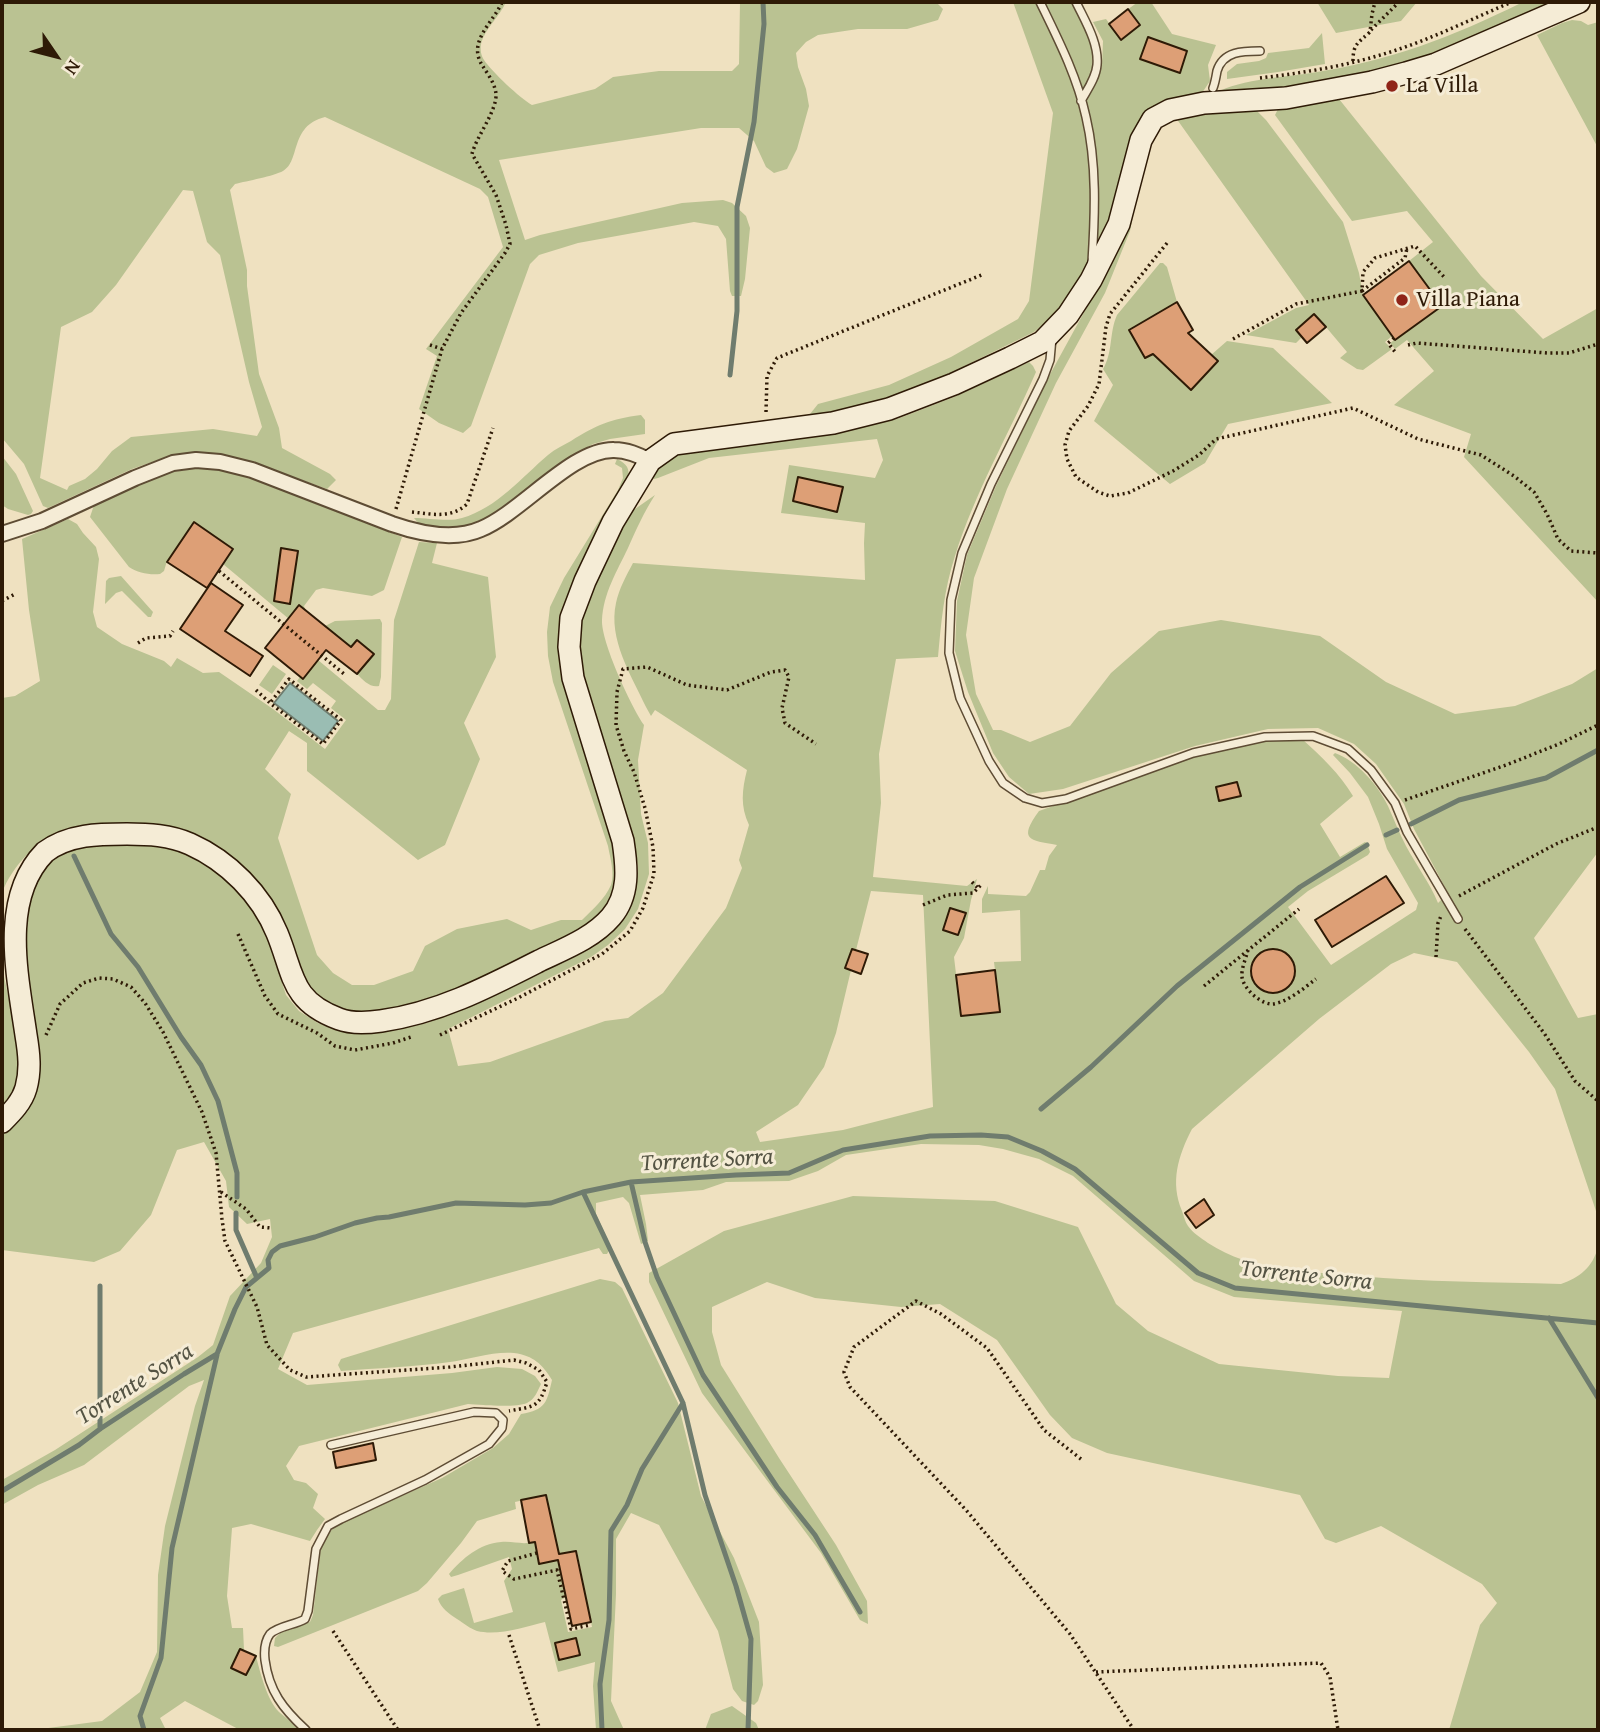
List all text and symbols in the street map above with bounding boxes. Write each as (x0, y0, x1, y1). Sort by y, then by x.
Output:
north arrow (21, 21, 91, 91)
text: N (58, 55, 88, 81)
place label: La Villa (1406, 72, 1478, 100)
marker: La Villa (1384, 78, 1400, 94)
place label: Villa Piana (1416, 286, 1520, 314)
marker: Villa Piana (1394, 292, 1410, 308)
water label: Torrente Sorra (640, 1143, 774, 1179)
water label: Torrente Sorra (1239, 1255, 1373, 1297)
water label: Torrente Sorra (71, 1338, 199, 1432)

